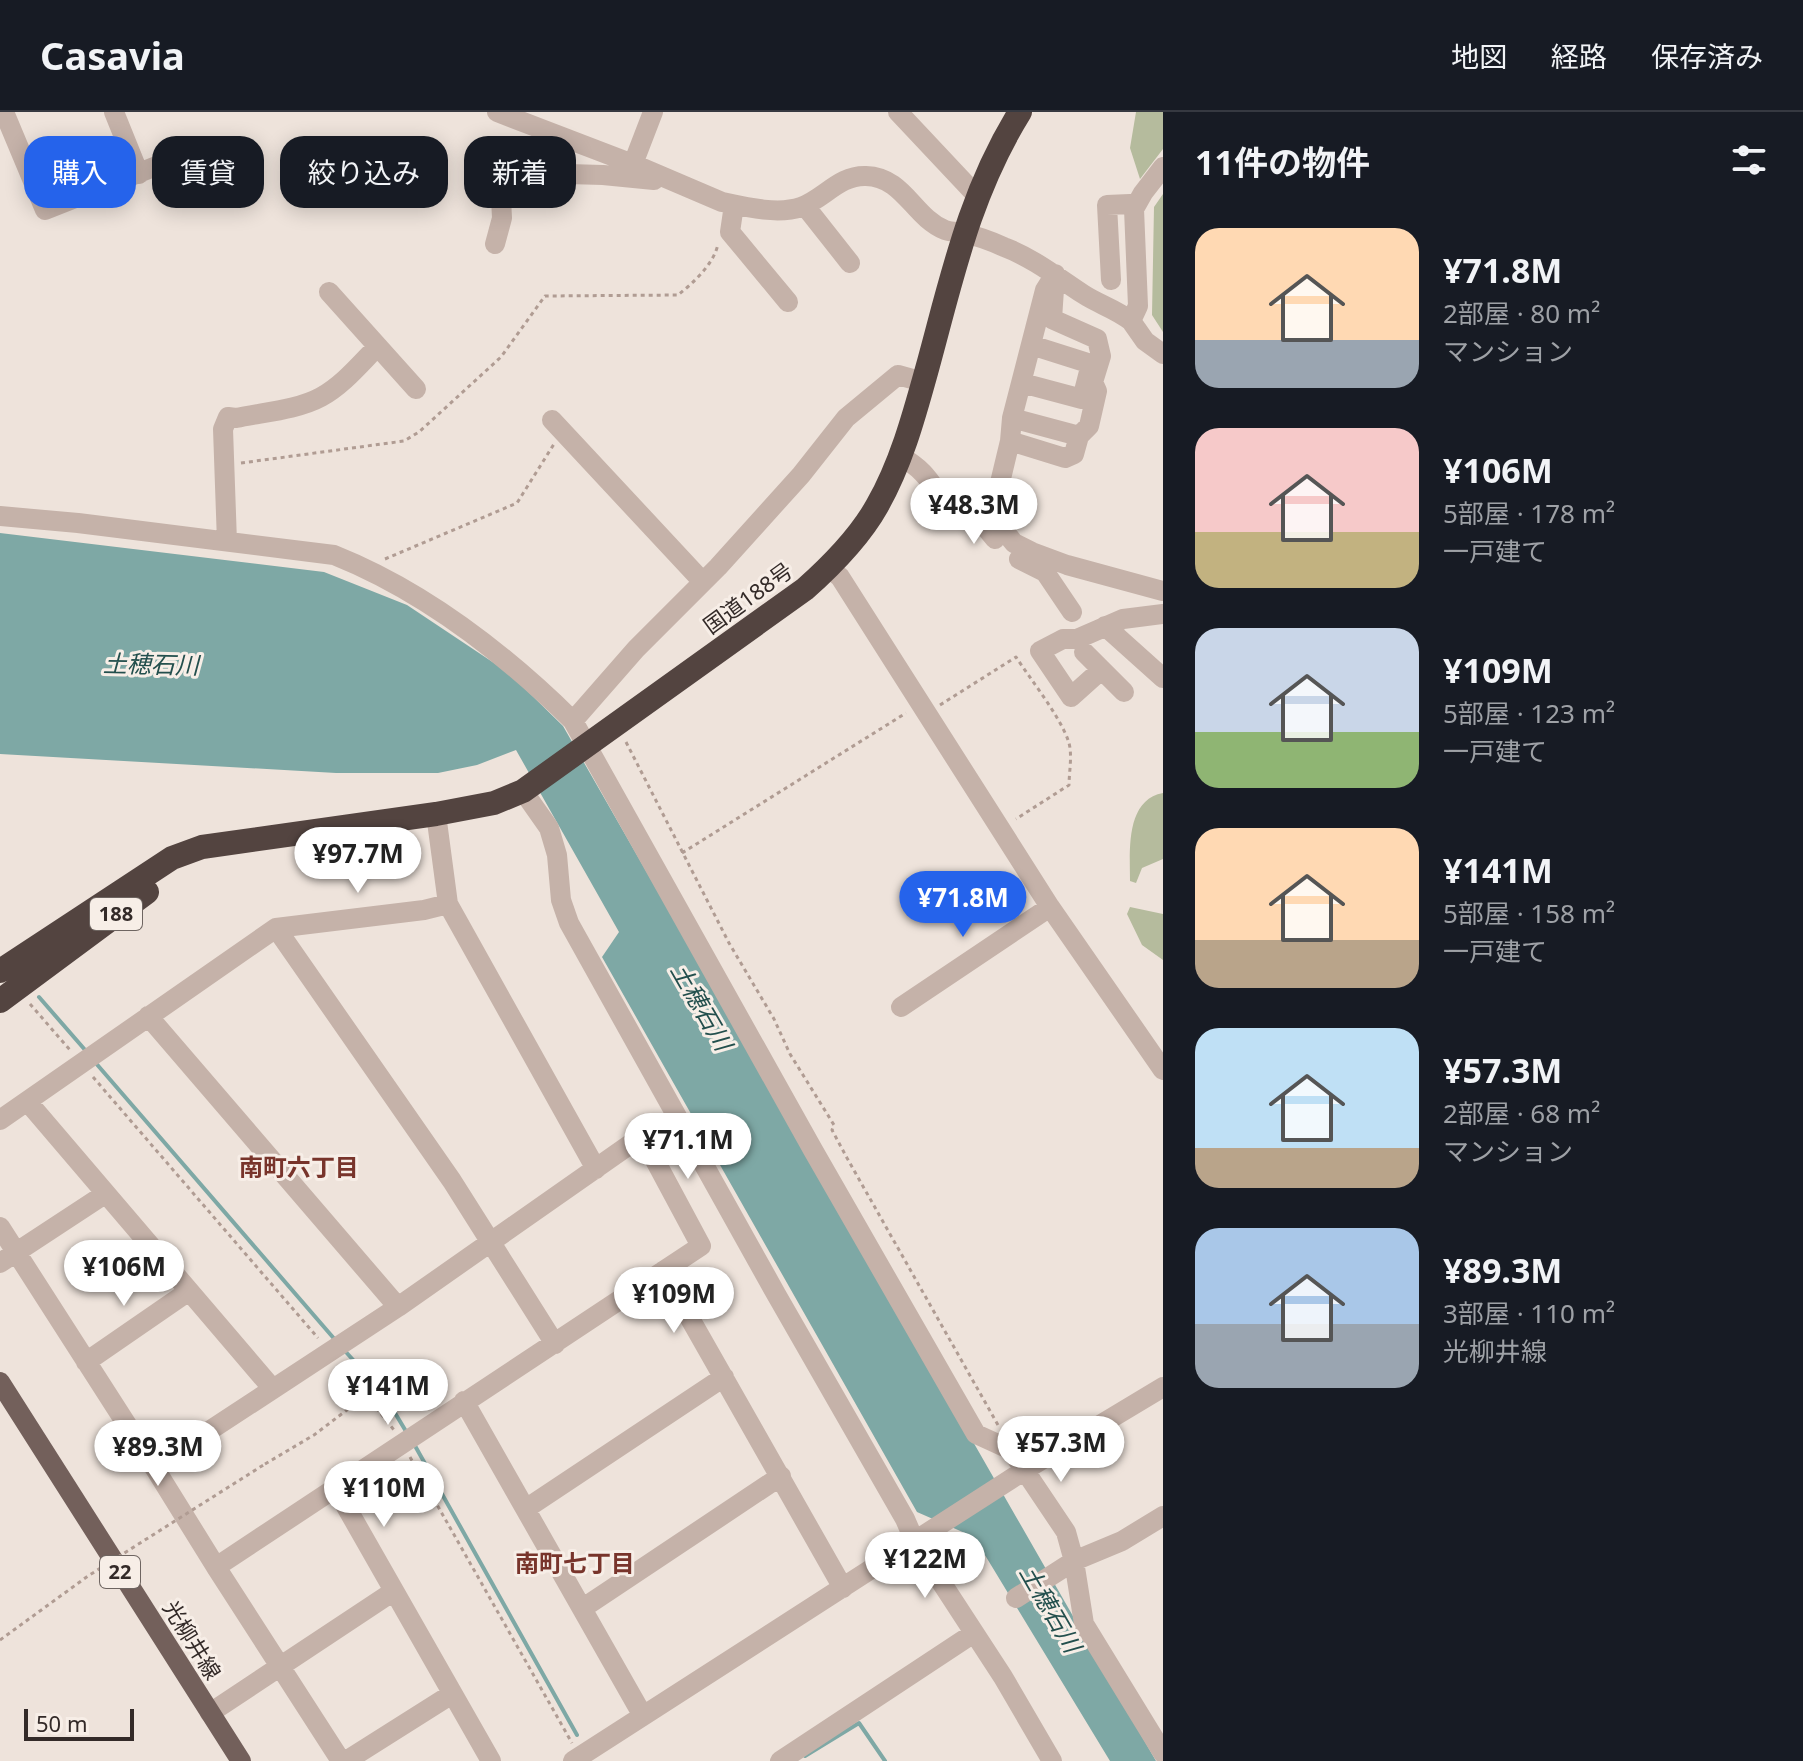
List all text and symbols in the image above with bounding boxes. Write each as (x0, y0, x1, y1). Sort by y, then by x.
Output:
text: Casavia (40, 29, 185, 81)
text: 地図 (1451, 37, 1507, 75)
text: 経路 (1551, 37, 1607, 75)
text: 保存済み (1651, 37, 1763, 75)
chip: 購入 (24, 136, 136, 208)
chip: 賃貸 (152, 136, 264, 208)
chip: 絞り込み (280, 136, 448, 208)
chip: 新着 (464, 136, 576, 208)
icon: filters (1727, 138, 1771, 182)
text: 11件の物件 (1195, 139, 1370, 185)
text: ¥71.8M (1443, 247, 1562, 293)
icon: home (1259, 260, 1355, 356)
text: 2部屋 · 80 m² (1443, 295, 1600, 331)
text: マンション (1443, 333, 1573, 369)
text: ¥106M (1443, 447, 1553, 493)
icon: home (1259, 460, 1355, 556)
pin: ¥48.3M (909, 478, 1039, 546)
text: ¥48.3M (928, 486, 1020, 522)
text: 5部屋 · 178 m² (1443, 495, 1615, 531)
text: 一戸建て (1443, 533, 1547, 569)
street label: 国道188号 (697, 555, 798, 640)
water label: 土穂石川 (103, 646, 202, 681)
text: ¥109M (1443, 647, 1553, 693)
icon: home (1259, 660, 1355, 756)
text: 5部屋 · 123 m² (1443, 695, 1615, 731)
text: 一戸建て (1443, 733, 1547, 769)
pin: ¥97.7M (293, 827, 423, 895)
text: ¥97.7M (312, 835, 404, 871)
text: ¥141M (1443, 847, 1553, 893)
icon: home (1259, 860, 1355, 956)
pin: ¥71.8M (898, 871, 1028, 939)
text: ¥71.8M (917, 879, 1009, 915)
text: 5部屋 · 158 m² (1443, 895, 1615, 931)
road number: 188 (90, 898, 142, 930)
text: 一戸建て (1443, 933, 1547, 969)
water label: 土穂石川 (664, 956, 742, 1059)
text: ¥57.3M (1443, 1047, 1562, 1093)
icon: home (1259, 1060, 1355, 1156)
text: 2部屋 · 68 m² (1443, 1095, 1600, 1131)
pin: ¥71.1M (623, 1113, 753, 1181)
text: ¥71.1M (642, 1121, 734, 1157)
text: マンション (1443, 1133, 1573, 1169)
district label: 南町六丁目 (239, 1150, 359, 1183)
pin: ¥106M (68, 1240, 180, 1308)
text: ¥89.3M (1443, 1247, 1562, 1293)
text: ¥106M (82, 1248, 166, 1284)
icon: home (1259, 1260, 1355, 1356)
pin: ¥109M (618, 1267, 730, 1335)
text: ¥109M (632, 1275, 716, 1311)
text: 3部屋 · 110 m² (1443, 1295, 1615, 1331)
text: 光柳井線 (1443, 1333, 1547, 1369)
pin: ¥141M (332, 1359, 444, 1427)
text: ¥141M (346, 1367, 430, 1403)
pin: ¥57.3M (996, 1416, 1126, 1484)
pin: ¥89.3M (93, 1420, 223, 1488)
text: ¥57.3M (1015, 1424, 1107, 1460)
text: ¥89.3M (112, 1428, 204, 1464)
pin: ¥110M (328, 1461, 440, 1529)
text: ¥110M (342, 1469, 426, 1505)
pin: ¥122M (869, 1532, 981, 1600)
text: ¥122M (883, 1540, 967, 1576)
district label: 南町七丁目 (515, 1546, 635, 1579)
road number: 22 (100, 1556, 140, 1588)
water label: 土穂石川 (1013, 1558, 1091, 1661)
street label: 光柳井線 (157, 1594, 229, 1685)
scale bar (24, 1705, 134, 1741)
text: 50 m (36, 1708, 87, 1738)

